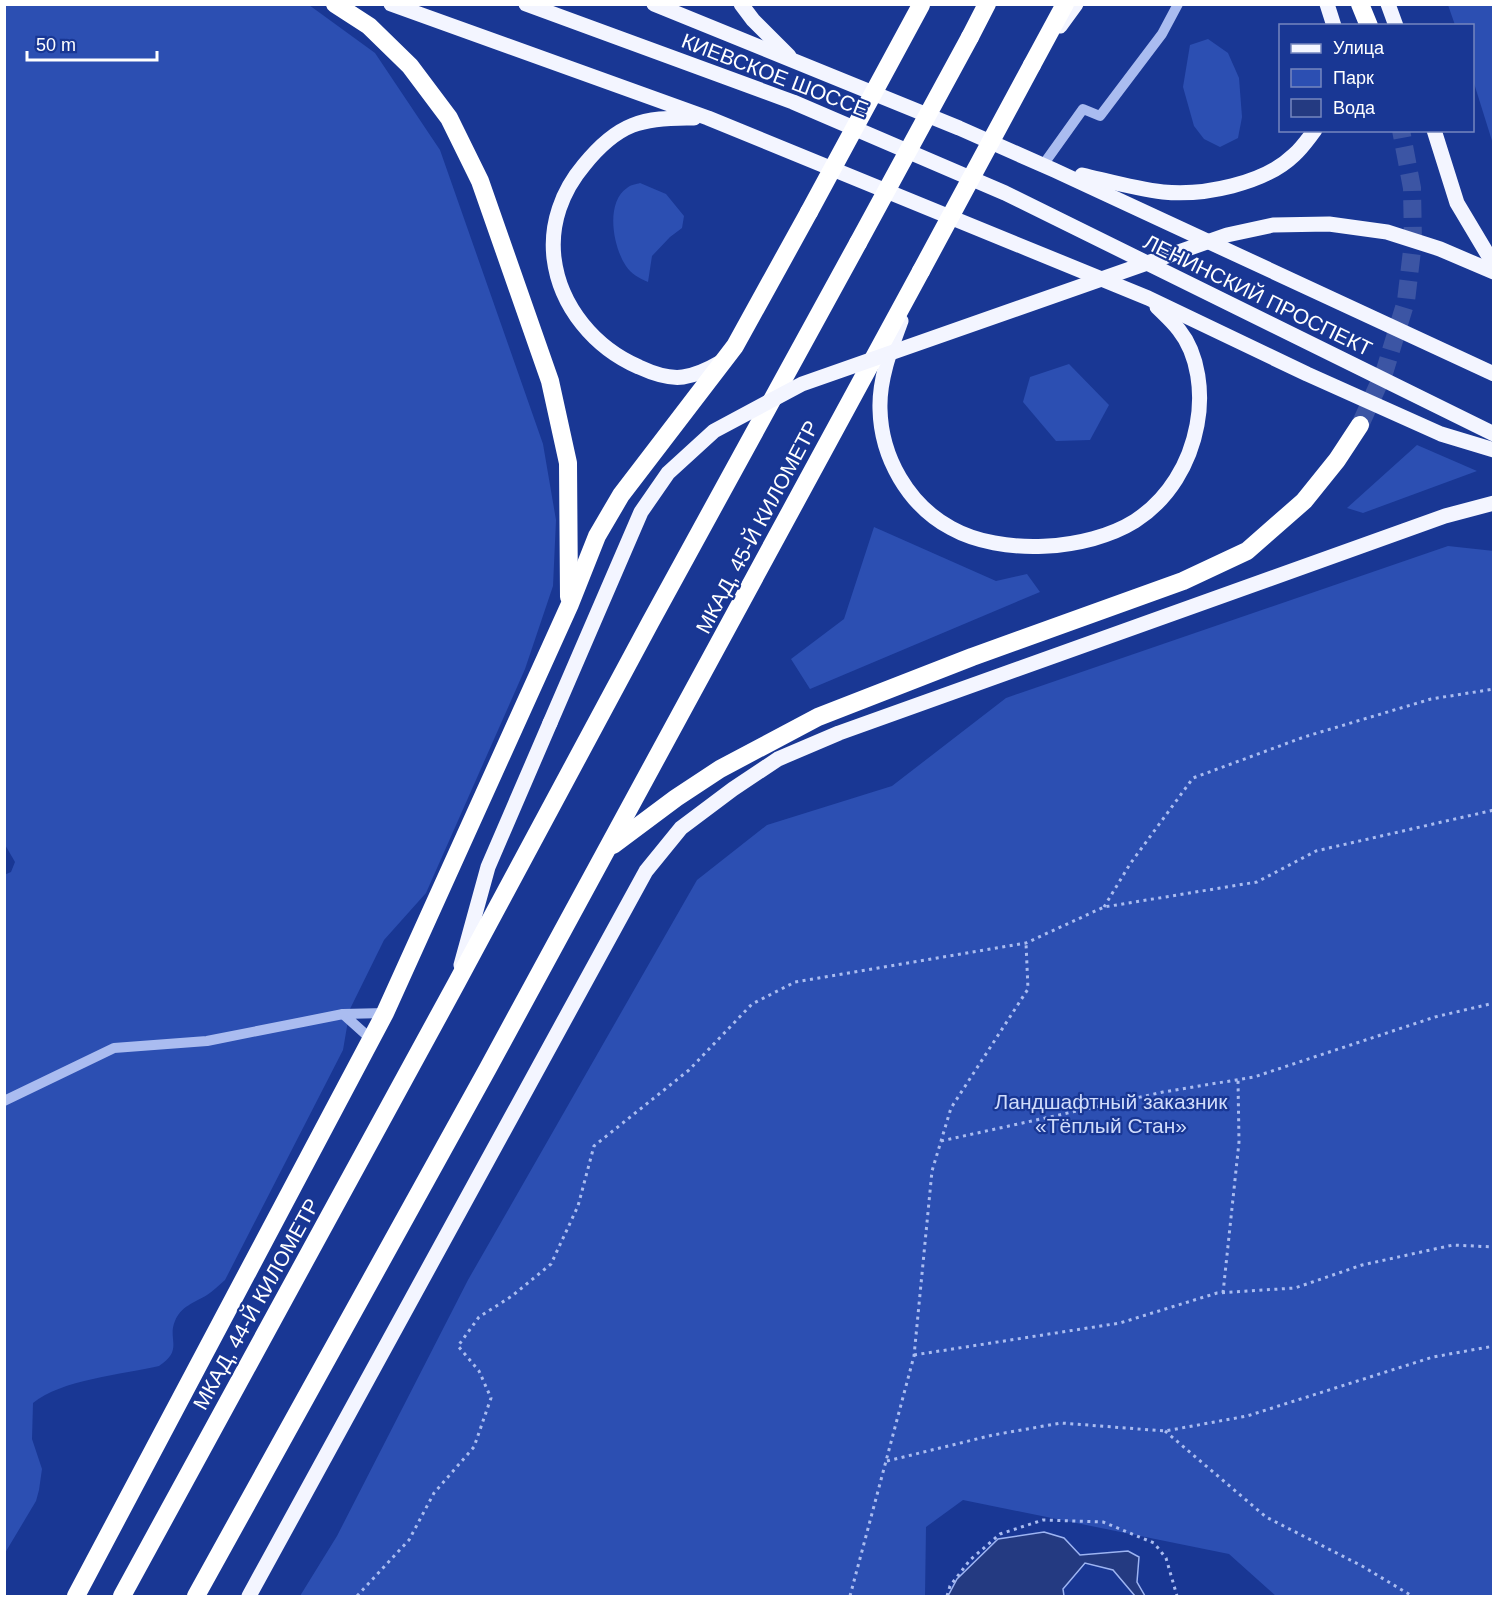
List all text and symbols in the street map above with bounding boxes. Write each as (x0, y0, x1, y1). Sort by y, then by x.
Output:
scale bar (27, 24, 158, 62)
legend (1279, 24, 1474, 132)
street label: КИЕВСКОЕ ШОССЕ (678, 29, 872, 121)
text: 50 m (36, 35, 76, 55)
text: Улица (1333, 38, 1385, 58)
text: Парк (1333, 68, 1374, 88)
text: Вода (1333, 98, 1376, 118)
street label: ЛЕНИНСКИЙ ПРОСПЕКТ (1140, 230, 1376, 360)
street label: МКАД, 45-Й КИЛОМЕТР (691, 417, 823, 637)
park label: Ландшафтный заказник «Тёплый Стан» (994, 1090, 1228, 1137)
street label: МКАД, 44-Й КИЛОМЕТР (188, 1195, 324, 1413)

